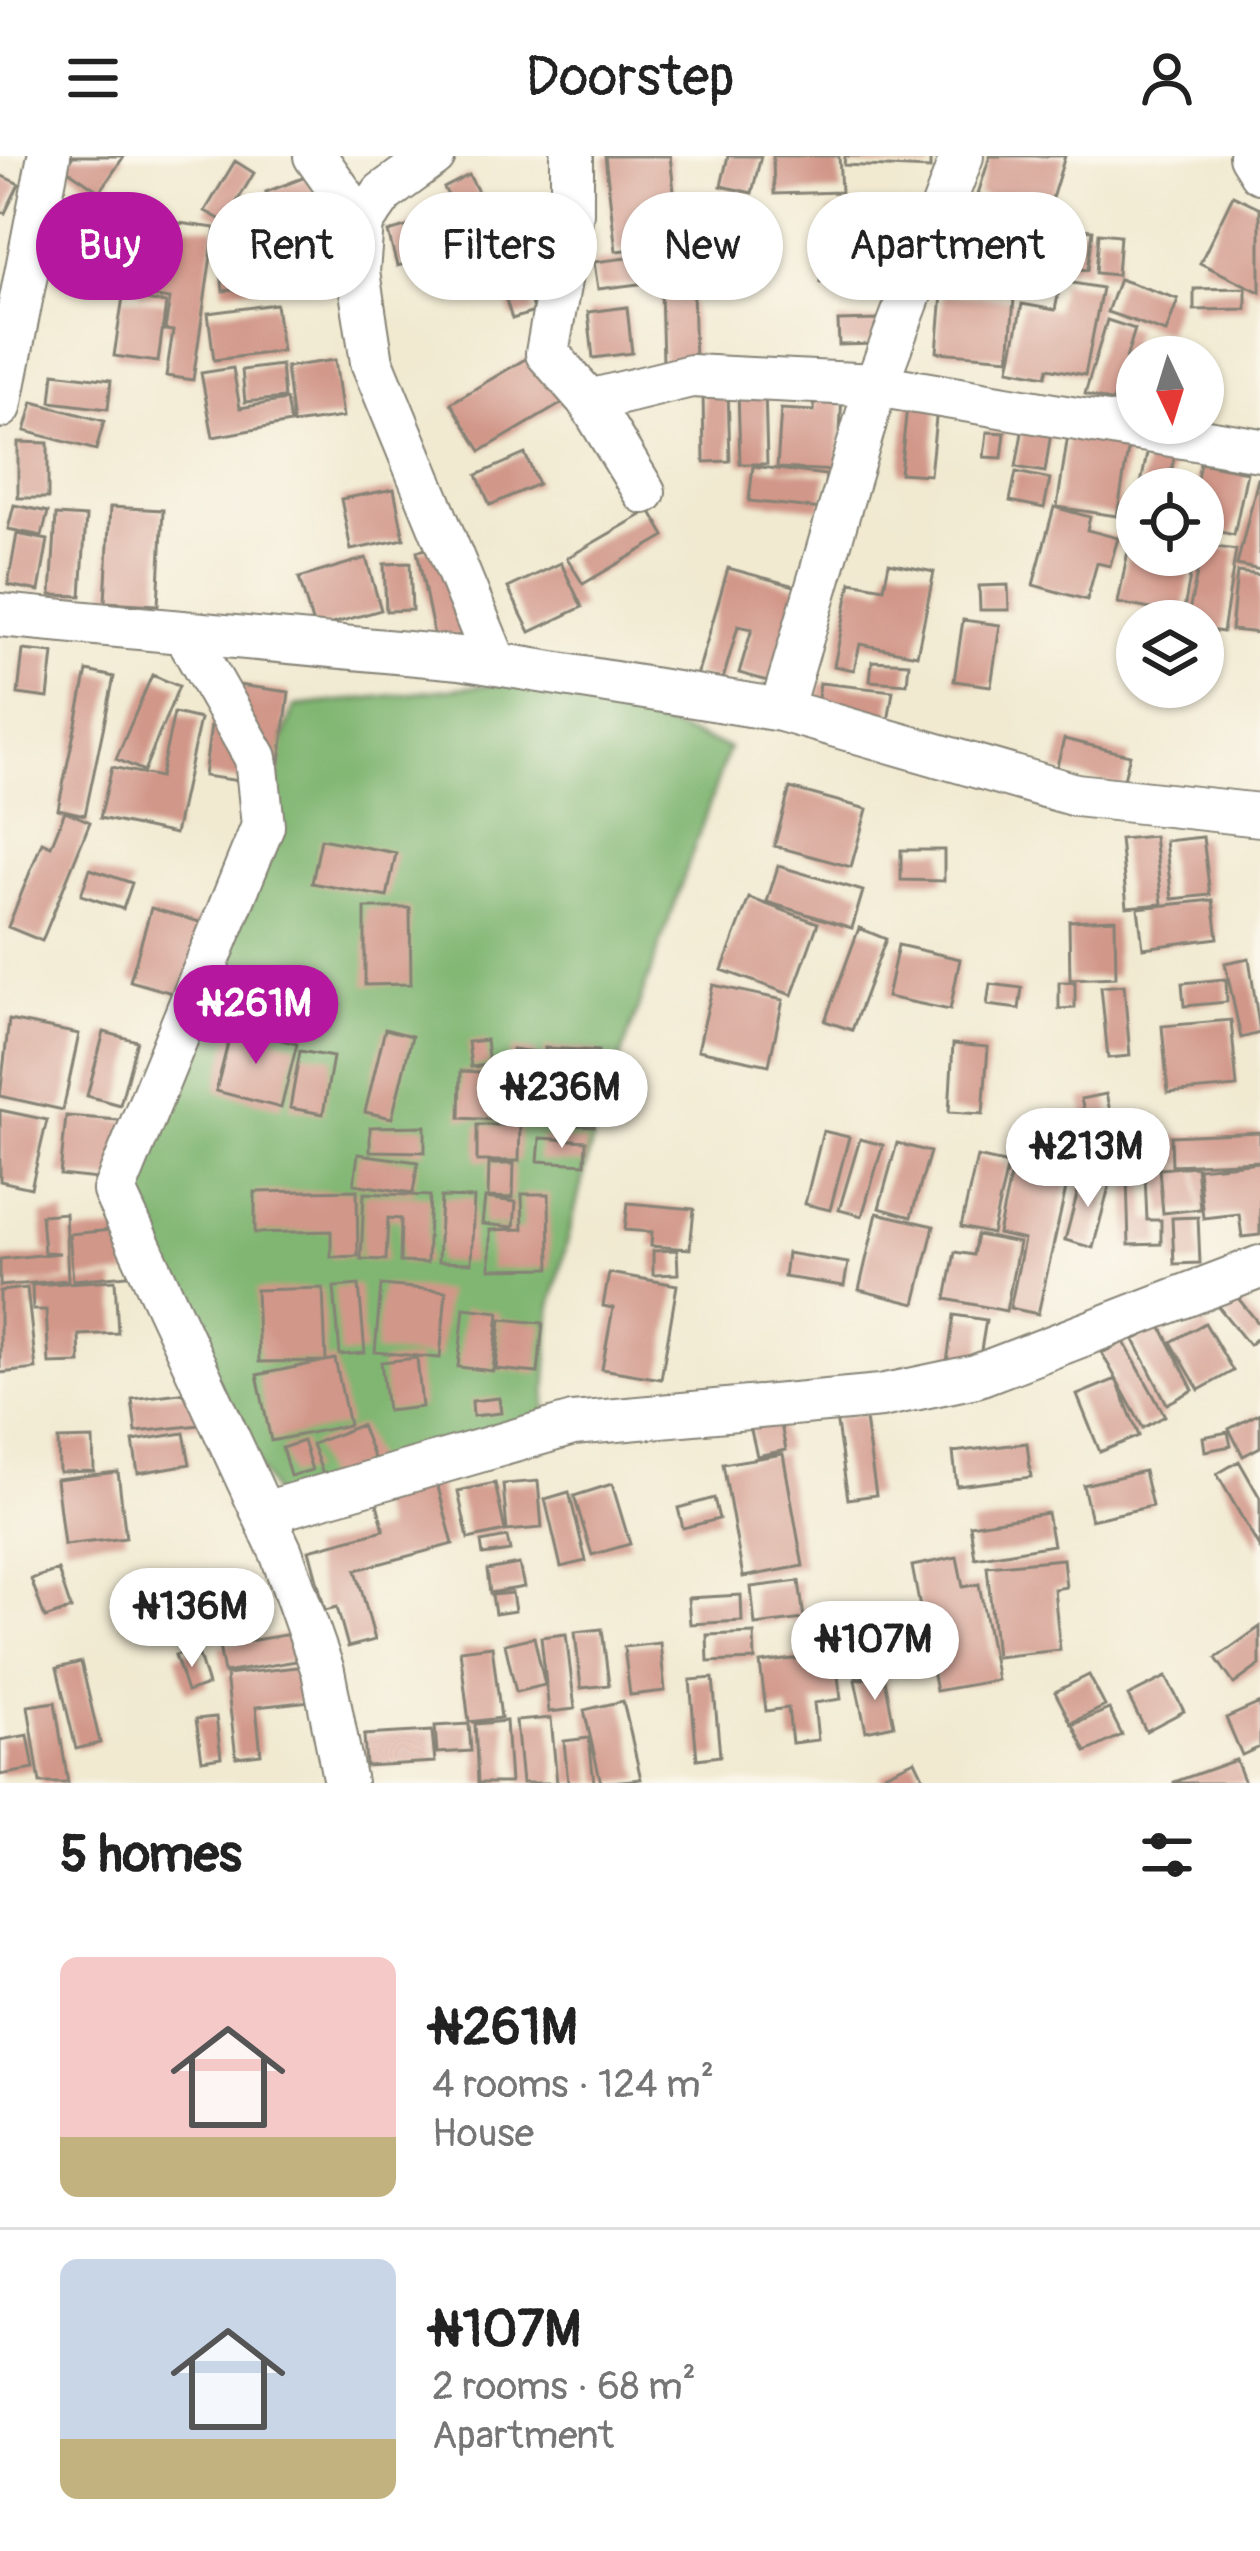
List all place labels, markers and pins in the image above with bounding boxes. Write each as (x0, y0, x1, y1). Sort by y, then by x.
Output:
pin: ₦261M (172, 965, 340, 1067)
pin: ₦236M (478, 1049, 646, 1151)
pin: ₦213M (1004, 1108, 1172, 1210)
pin: ₦136M (108, 1568, 276, 1670)
pin: ₦107M (791, 1601, 959, 1703)

